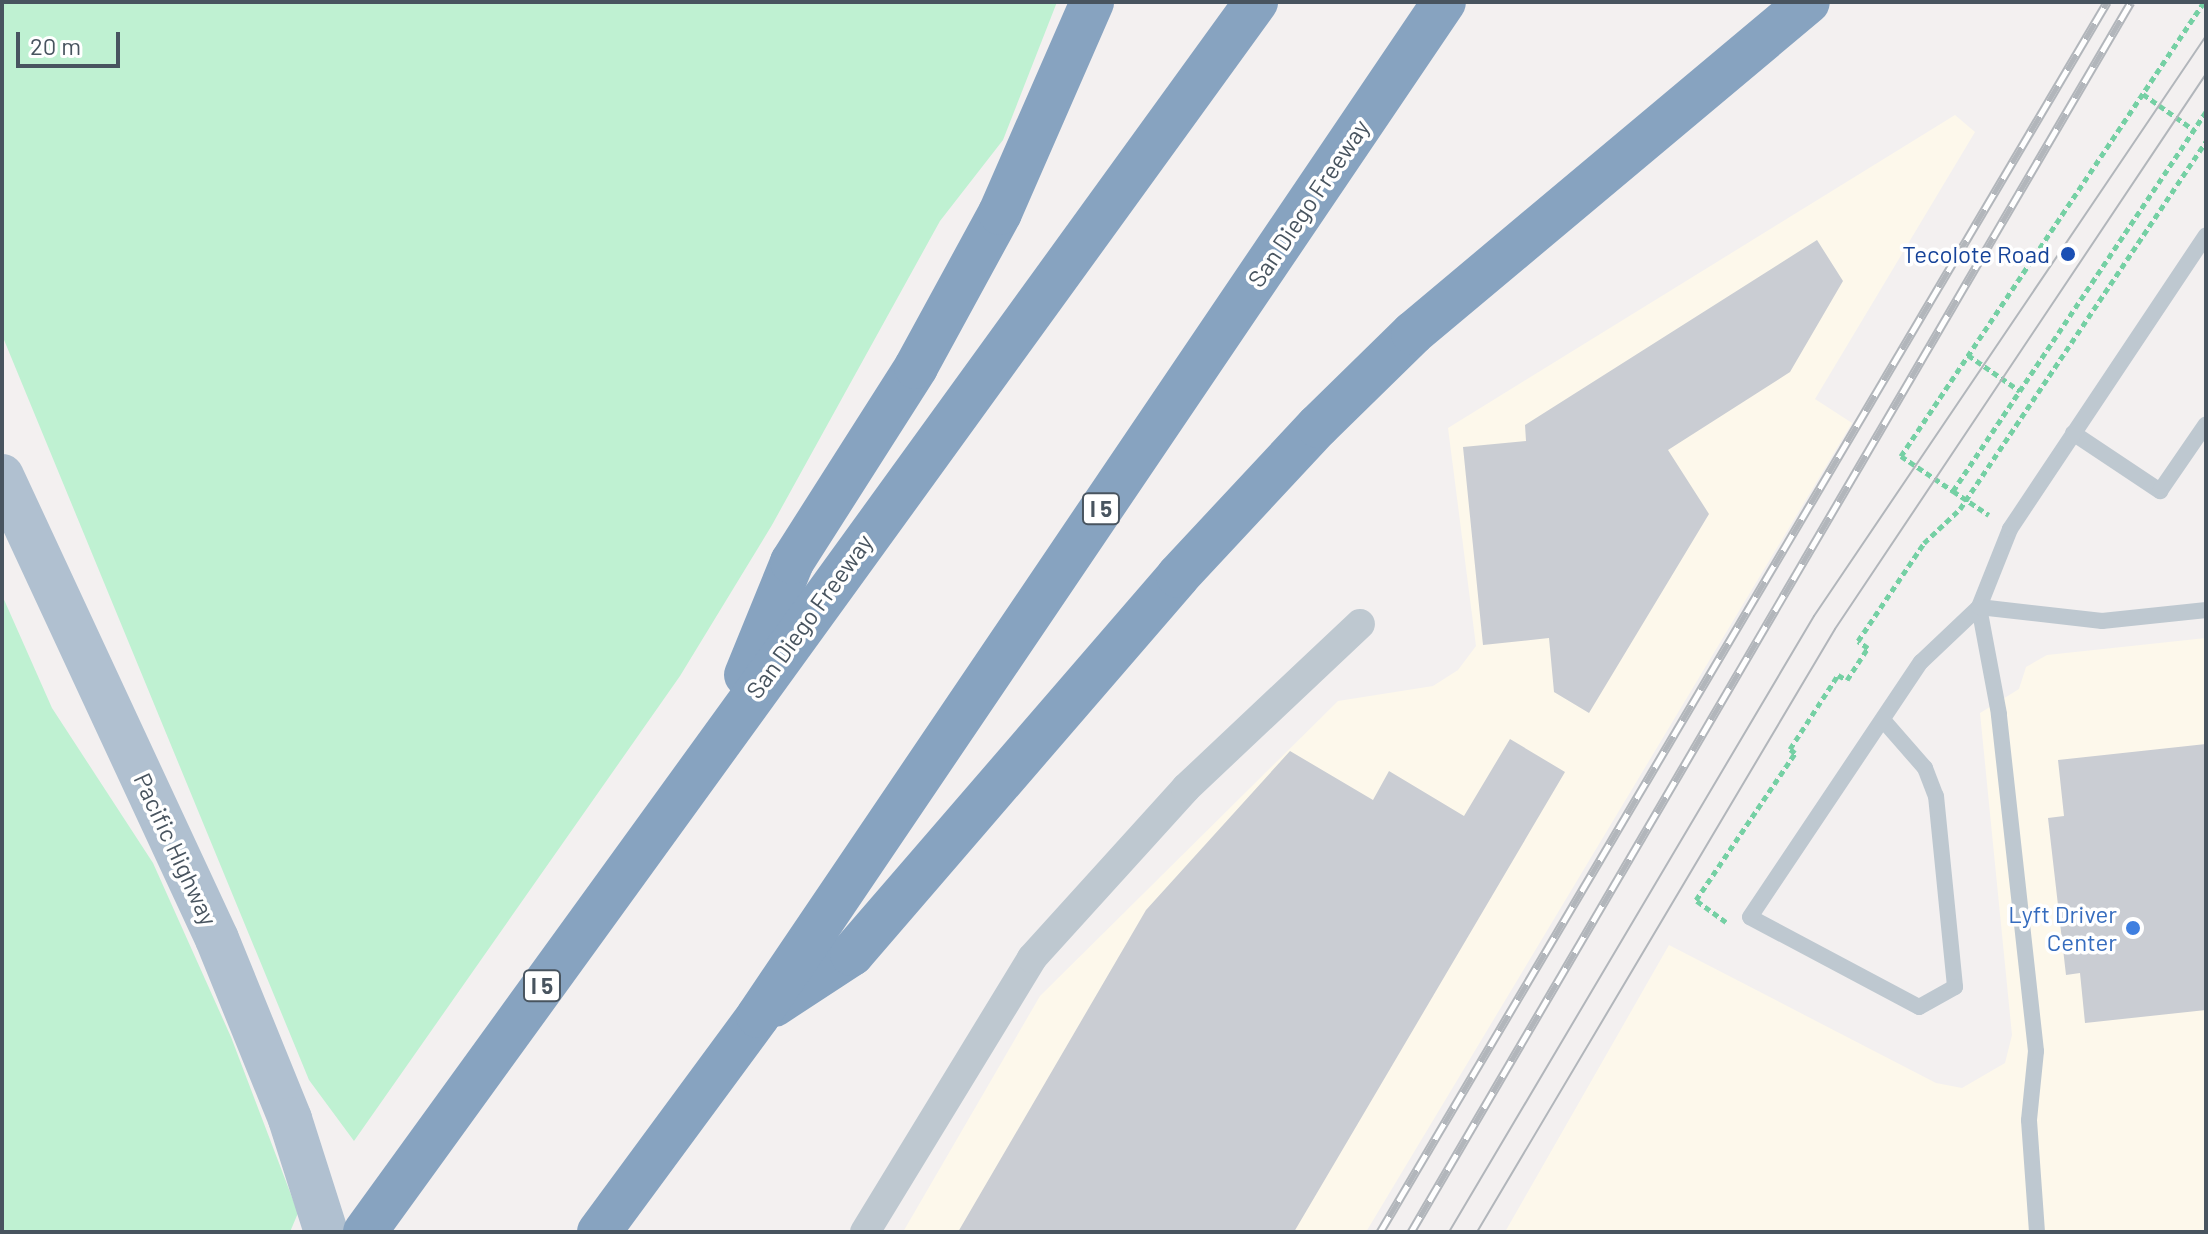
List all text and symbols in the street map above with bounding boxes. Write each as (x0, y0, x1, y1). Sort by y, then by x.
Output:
scale bar (20, 16, 124, 66)
text: 20 m (30, 31, 81, 60)
street label: San Diego Freeway (1241, 114, 1375, 292)
place label: Tecolote Road (1902, 240, 2050, 268)
marker: Tecolote Road (2057, 243, 2079, 265)
road number: I 5 (1081, 491, 1121, 527)
street label: San Diego Freeway (740, 528, 878, 704)
street label: Pacific Highway (128, 768, 224, 930)
place label: Lyft Driver Center (2008, 900, 2117, 956)
marker: Lyft Driver Center (2124, 919, 2142, 937)
road number: I 5 (522, 968, 562, 1004)

